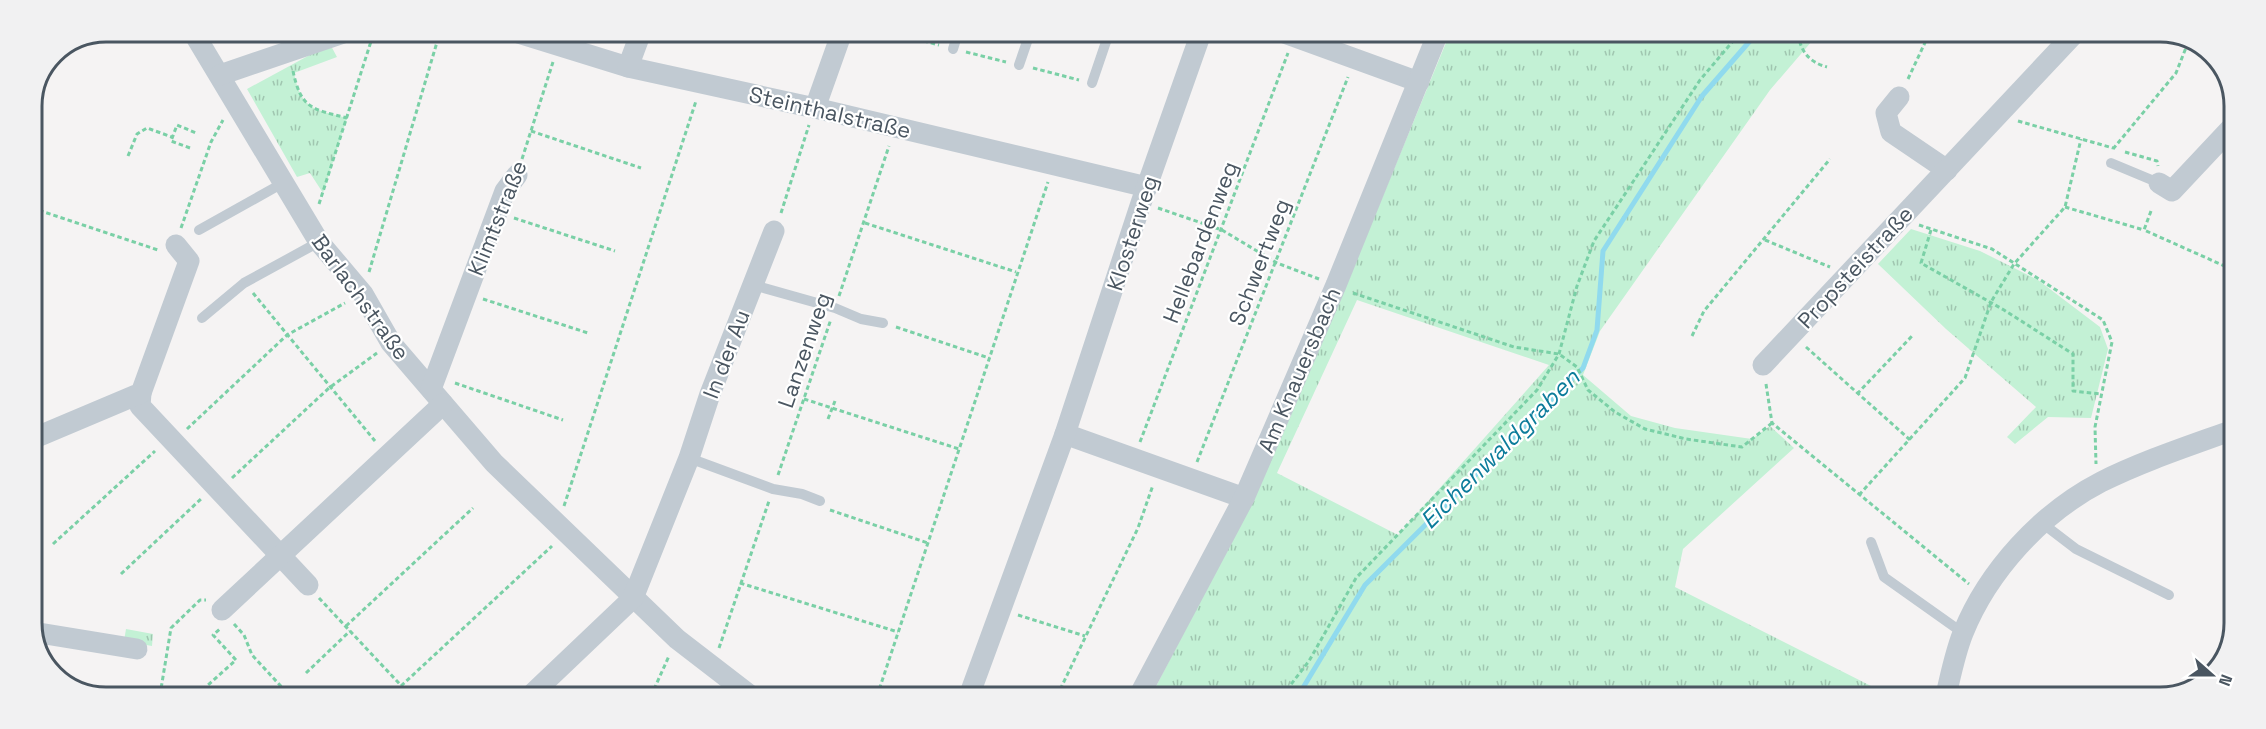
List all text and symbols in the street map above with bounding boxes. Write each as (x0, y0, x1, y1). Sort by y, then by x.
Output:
street label: Steinthalstraße (746, 80, 914, 144)
street label: Klimtstraße (461, 156, 533, 280)
street label: Hellebardenweg (1156, 157, 1244, 327)
street label: Klosterweg (1100, 172, 1164, 294)
street label: Schwertweg (1222, 195, 1296, 329)
street label: Propsteistraße (1791, 200, 1919, 334)
street label: Barlachstraße (306, 229, 416, 365)
street label: Am Knauersbach (1252, 283, 1346, 457)
street label: Lanzenweg (771, 289, 837, 411)
street label: In der Au (696, 306, 756, 402)
water label: Eichenwaldgraben (1413, 361, 1587, 535)
north arrow (2182, 645, 2242, 705)
text: N (2214, 671, 2237, 689)

